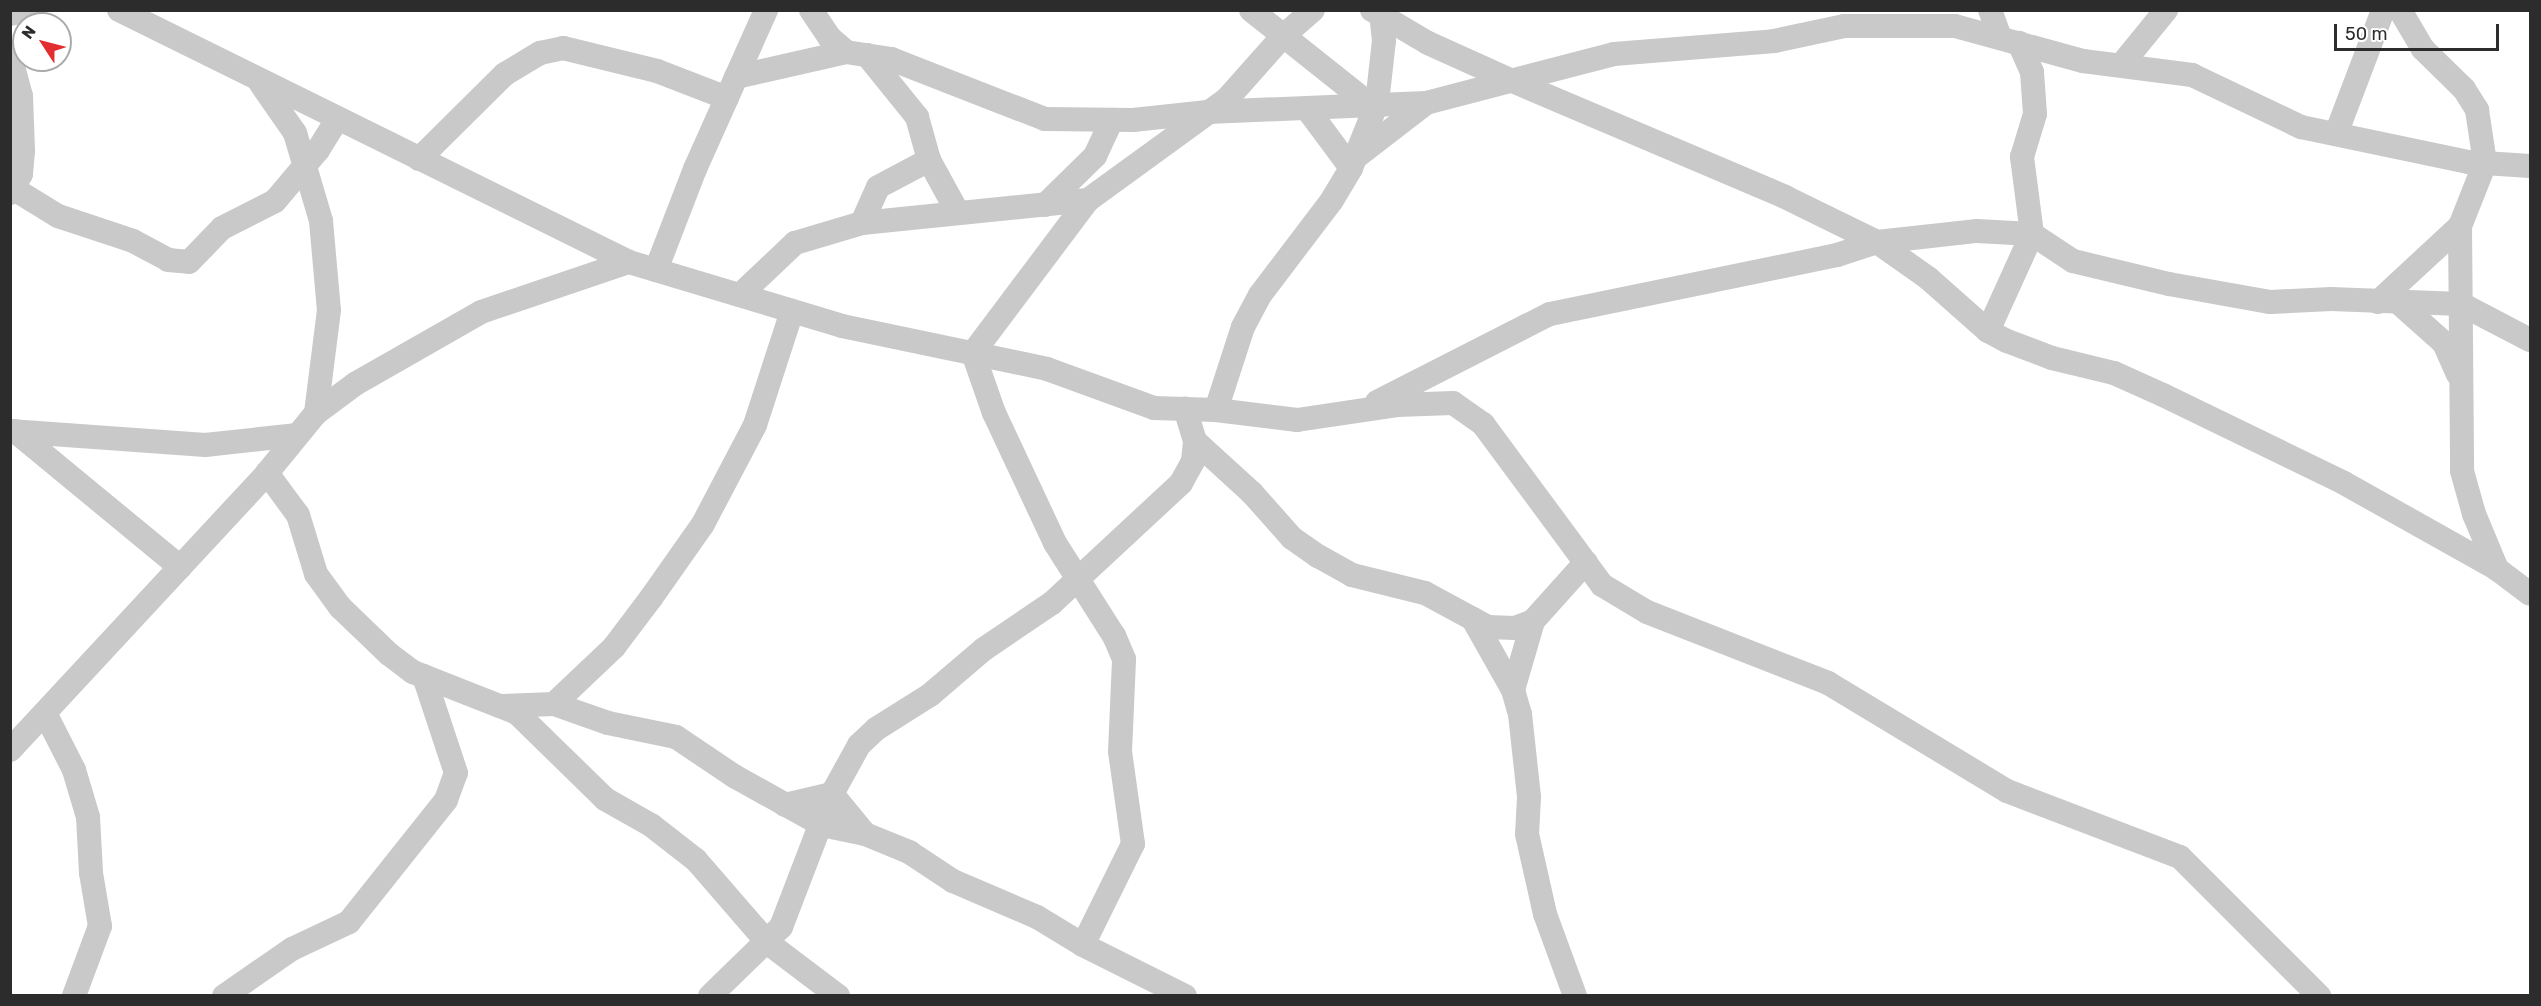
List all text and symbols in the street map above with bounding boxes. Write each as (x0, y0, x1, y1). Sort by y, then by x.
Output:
north arrow (12, 12, 72, 72)
scale bar (2337, 12, 2502, 50)
text: N (18, 22, 40, 43)
text: 50 m (2345, 23, 2388, 45)

